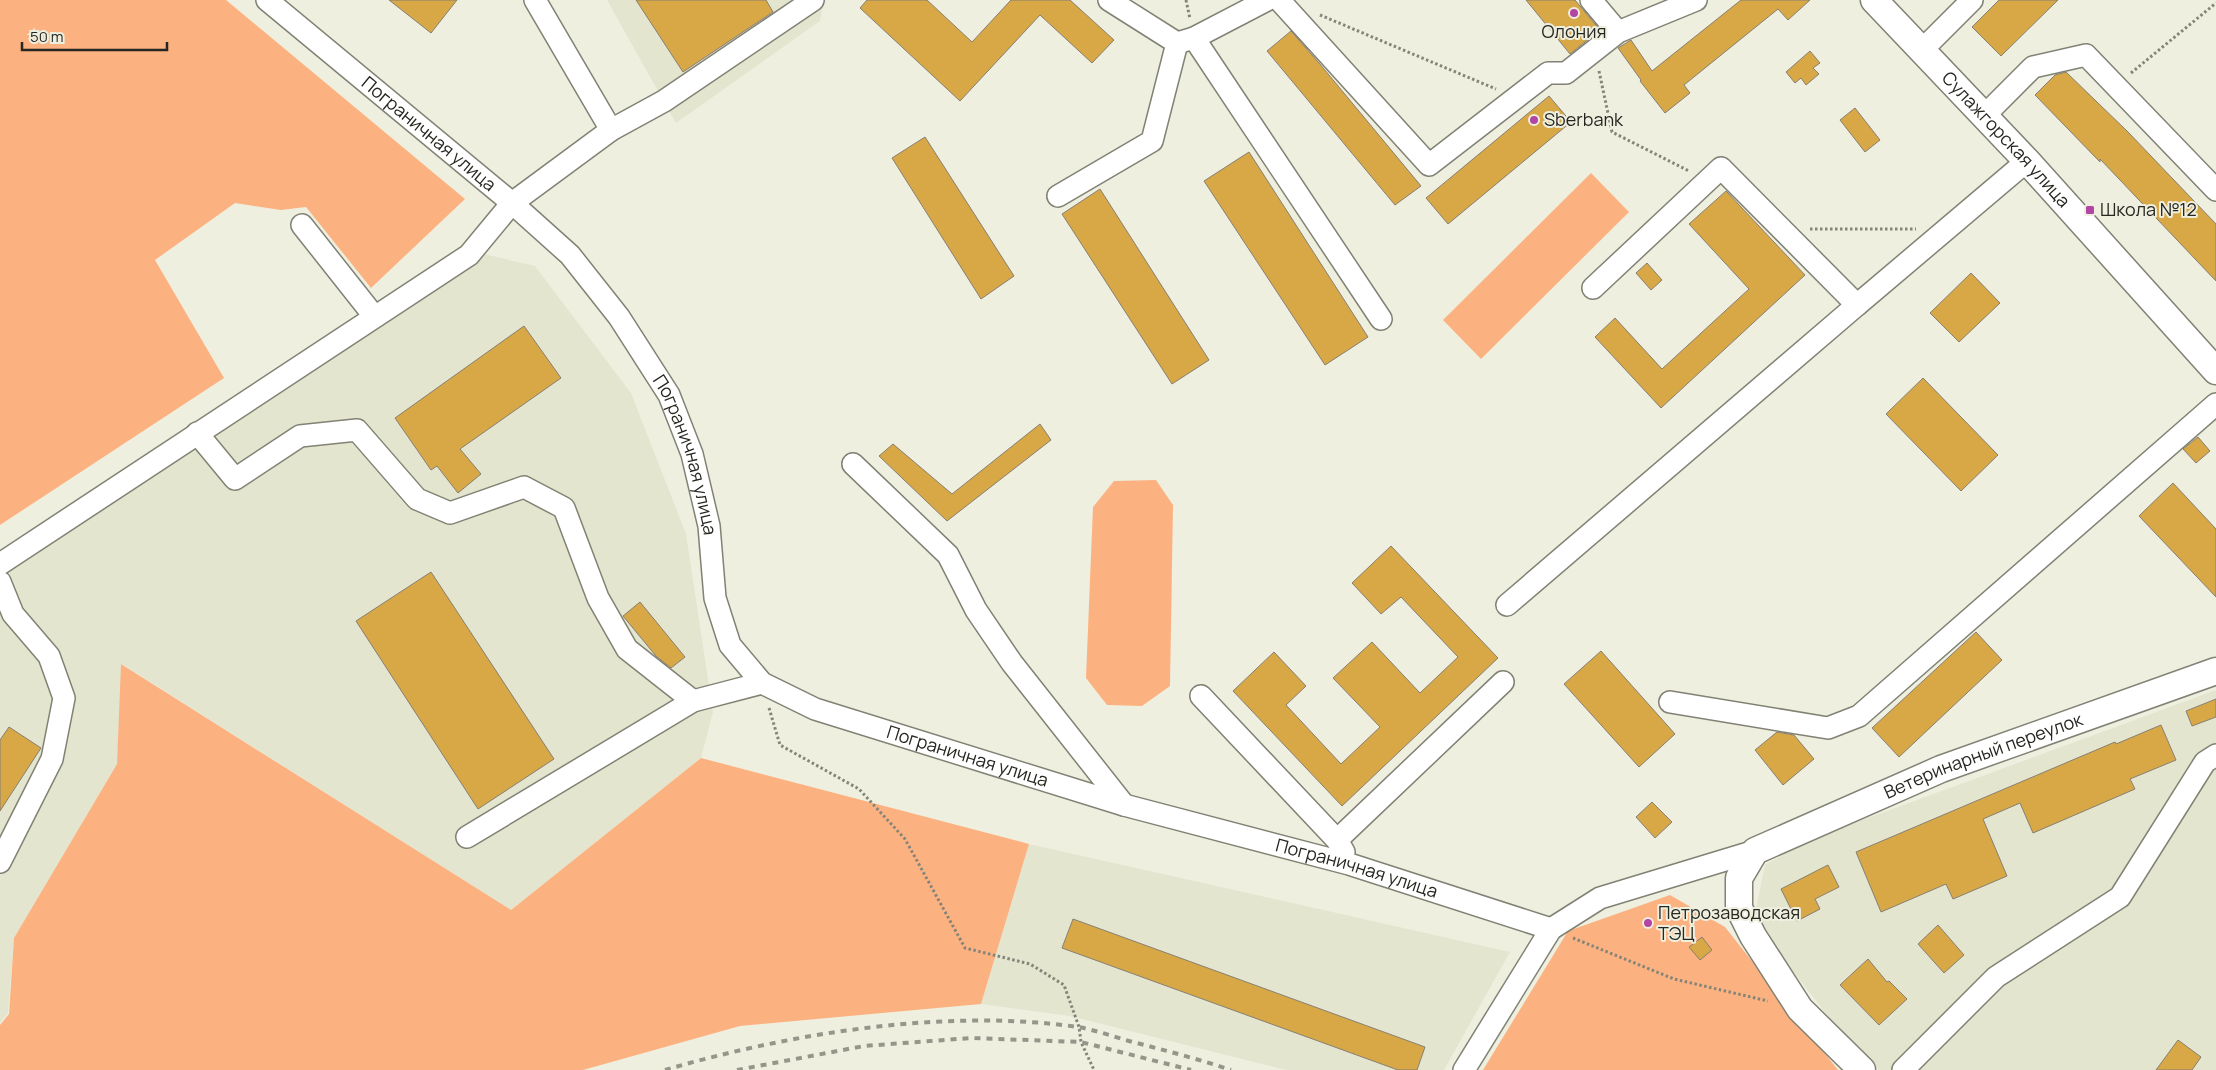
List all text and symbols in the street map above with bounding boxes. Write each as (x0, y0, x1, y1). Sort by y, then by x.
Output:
marker: Олония (1568, 7, 1580, 19)
place label: Олония (1542, 19, 1606, 43)
scale bar (22, 20, 168, 52)
text: 50 m (30, 26, 64, 47)
street label: Сулажгорская улица (1937, 66, 2076, 212)
street label: Пограничная улица (357, 70, 502, 196)
place label: Sberbank (1544, 107, 1624, 131)
marker: Sberbank (1528, 114, 1540, 126)
place label: Школа №12 (2100, 197, 2197, 221)
marker: Школа №12 (2084, 204, 2096, 216)
street label: Пограничная улица (648, 370, 723, 536)
street label: Ветеринарный переулок (1880, 706, 2087, 804)
street label: Пограничная улица (884, 719, 1051, 792)
street label: Пограничная улица (1273, 832, 1441, 903)
place label: Петрозаводская ТЭЦ (1658, 900, 1800, 945)
marker: Петрозаводская ТЭЦ (1642, 917, 1654, 929)

